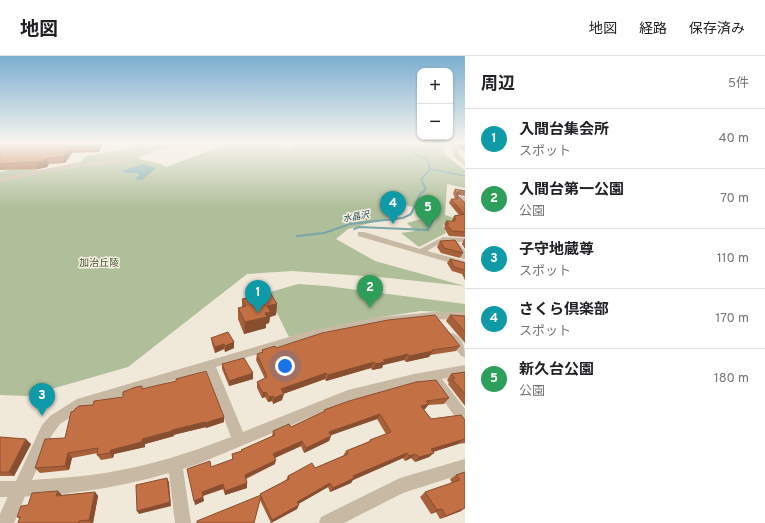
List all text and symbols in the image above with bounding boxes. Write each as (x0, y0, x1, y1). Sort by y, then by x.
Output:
text: 地図 (20, 18, 58, 42)
text: 地図 (589, 21, 617, 38)
text: 経路 (639, 21, 667, 38)
text: 保存済み (689, 21, 745, 38)
map controls (417, 68, 453, 140)
button: + (417, 68, 453, 104)
text: 周辺 (481, 74, 515, 96)
text: 5件 (728, 76, 749, 92)
button: − (417, 104, 453, 140)
text: 入間台集会所 (519, 121, 609, 140)
text: 1 (491, 131, 497, 147)
text: 40 m (719, 131, 749, 147)
text: スポット (519, 144, 571, 160)
text: 入間台第一公園 (519, 181, 624, 200)
pin: 4 (380, 191, 406, 224)
text: 2 (490, 191, 498, 207)
text: 70 m (720, 191, 749, 207)
pin: 5 (415, 195, 441, 228)
text: 公園 (519, 204, 545, 220)
water label: 水晶沢 (342, 209, 371, 225)
text: 子守地蔵尊 (519, 241, 594, 260)
text: 3 (490, 251, 498, 267)
text: 110 m (717, 251, 749, 267)
park label: 加治丘陵 (79, 257, 119, 270)
text: スポット (519, 264, 571, 280)
pin: 2 (357, 275, 383, 308)
pin: 1 (245, 280, 271, 313)
text: さくら倶楽部 (519, 301, 609, 320)
text: 4 (490, 311, 498, 327)
text: 170 m (715, 311, 749, 327)
text: スポット (519, 324, 571, 340)
your location (275, 356, 295, 376)
text: 新久台公園 (519, 361, 594, 380)
text: 5 (490, 371, 498, 387)
text: 180 m (714, 371, 749, 387)
pin: 3 (29, 383, 55, 416)
text: 公園 (519, 384, 545, 400)

